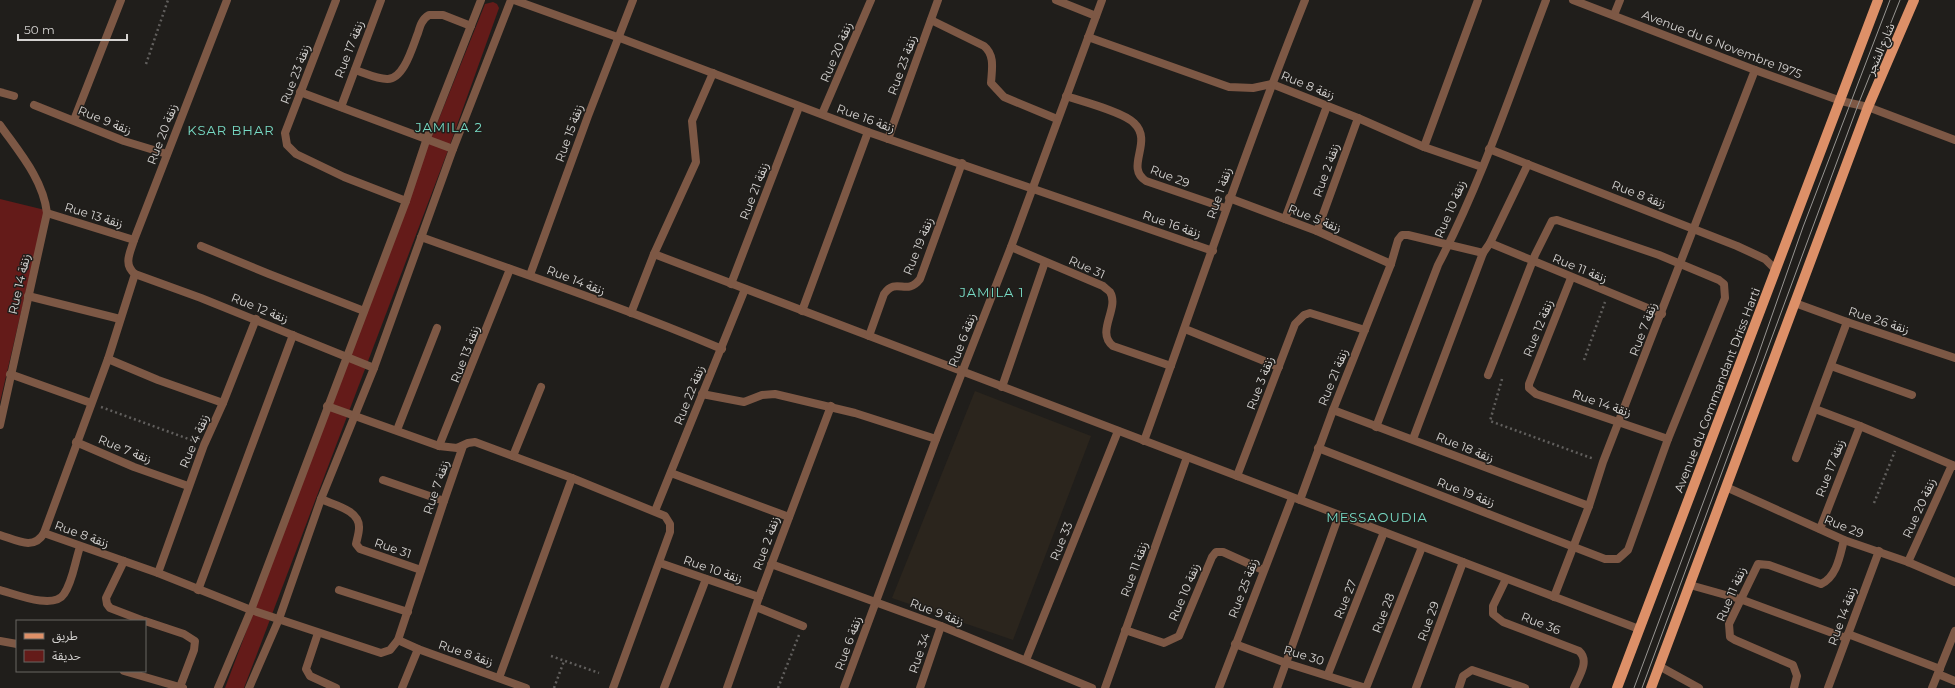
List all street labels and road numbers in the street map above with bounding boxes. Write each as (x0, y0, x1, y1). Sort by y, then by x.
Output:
street label: Avenue du 6 Novembre 1975 (1640, 7, 1804, 82)
street label: Rue 17 زنقة (331, 18, 367, 80)
street label: Rue 20 زنقة (817, 20, 855, 84)
street label: شارع الشجر (1862, 21, 1900, 79)
street label: Rue 23 زنقة (884, 33, 920, 97)
street label: Rue 23 زنقة (277, 42, 313, 106)
street label: Rue 8 زنقة (1279, 67, 1337, 103)
street label: Rue 20 زنقة (144, 101, 180, 167)
street label: Rue 16 زنقة (835, 101, 897, 135)
street label: Rue 9 زنقة (76, 102, 134, 138)
street label: Rue 15 زنقة (552, 102, 586, 164)
street label: Rue 2 زنقة (1309, 141, 1343, 199)
street label: Rue 21 زنقة (736, 160, 772, 222)
street label: Rue 29 (1148, 162, 1192, 190)
street label: Rue 1 زنقة (1203, 165, 1235, 221)
street label: Rue 8 زنقة (1610, 177, 1668, 211)
street label: Rue 10 زنقة (1431, 178, 1469, 240)
street label: Rue 13 زنقة (63, 199, 125, 231)
street label: Rue 5 زنقة (1286, 201, 1344, 235)
street label: Rue 16 زنقة (1141, 207, 1203, 241)
street label: Rue 19 زنقة (900, 215, 936, 277)
street label: Rue 11 زنقة (1550, 250, 1610, 286)
street label: Rue 14 زنقة (5, 252, 33, 316)
street label: Rue 31 (1066, 252, 1108, 282)
street label: Rue 14 زنقة (545, 262, 607, 298)
street label: Avenue du Commandant Driss Harti (1671, 285, 1763, 495)
street label: Rue 12 زنقة (229, 290, 291, 326)
street label: Rue 12 زنقة (1520, 297, 1556, 359)
street label: Rue 7 زنقة (1626, 300, 1660, 358)
street label: Rue 26 زنقة (1847, 303, 1911, 337)
street label: Rue 6 زنقة (945, 311, 979, 369)
street label: Rue 13 زنقة (447, 323, 483, 385)
street label: Rue 21 زنقة (1315, 346, 1351, 408)
street label: Rue 3 زنقة (1243, 354, 1277, 412)
street label: Rue 22 زنقة (670, 363, 708, 427)
street label: Rue 14 زنقة (1570, 386, 1634, 420)
street label: Rue 4 زنقة (176, 412, 212, 470)
street label: Rue 18 زنقة (1434, 429, 1496, 465)
street label: Rue 7 زنقة (96, 431, 154, 467)
street label: Rue 17 زنقة (1812, 437, 1848, 499)
street label: Rue 7 زنقة (420, 458, 452, 516)
street label: Rue 19 زنقة (1435, 474, 1497, 510)
street label: Rue 20 زنقة (1899, 476, 1939, 540)
street label: Rue 29 (1822, 511, 1866, 541)
street label: Rue 2 زنقة (749, 514, 783, 572)
street label: Rue 8 زنقة (53, 517, 111, 551)
street label: Rue 33 (1046, 519, 1076, 563)
street label: Rue 31 (372, 535, 414, 561)
street label: Rue 11 زنقة (1117, 539, 1151, 599)
street label: Rue 10 زنقة (681, 552, 745, 586)
street label: Rue 25 زنقة (1225, 556, 1261, 620)
street label: Rue 10 زنقة (1165, 561, 1203, 623)
street label: Rue 11 زنقة (1713, 564, 1749, 624)
street label: Rue 27 (1330, 577, 1360, 621)
street label: Rue 14 زنقة (1824, 584, 1860, 648)
street label: Rue 28 (1369, 591, 1398, 635)
street label: Rue 9 زنقة (908, 595, 966, 629)
street label: Rue 29 (1414, 599, 1442, 643)
street label: Rue 36 (1519, 609, 1563, 637)
street label: Rue 6 زنقة (831, 614, 865, 672)
street label: Rue 34 (905, 631, 933, 675)
street label: Rue 8 زنقة (437, 637, 495, 669)
street label: Rue 30 (1282, 642, 1326, 668)

